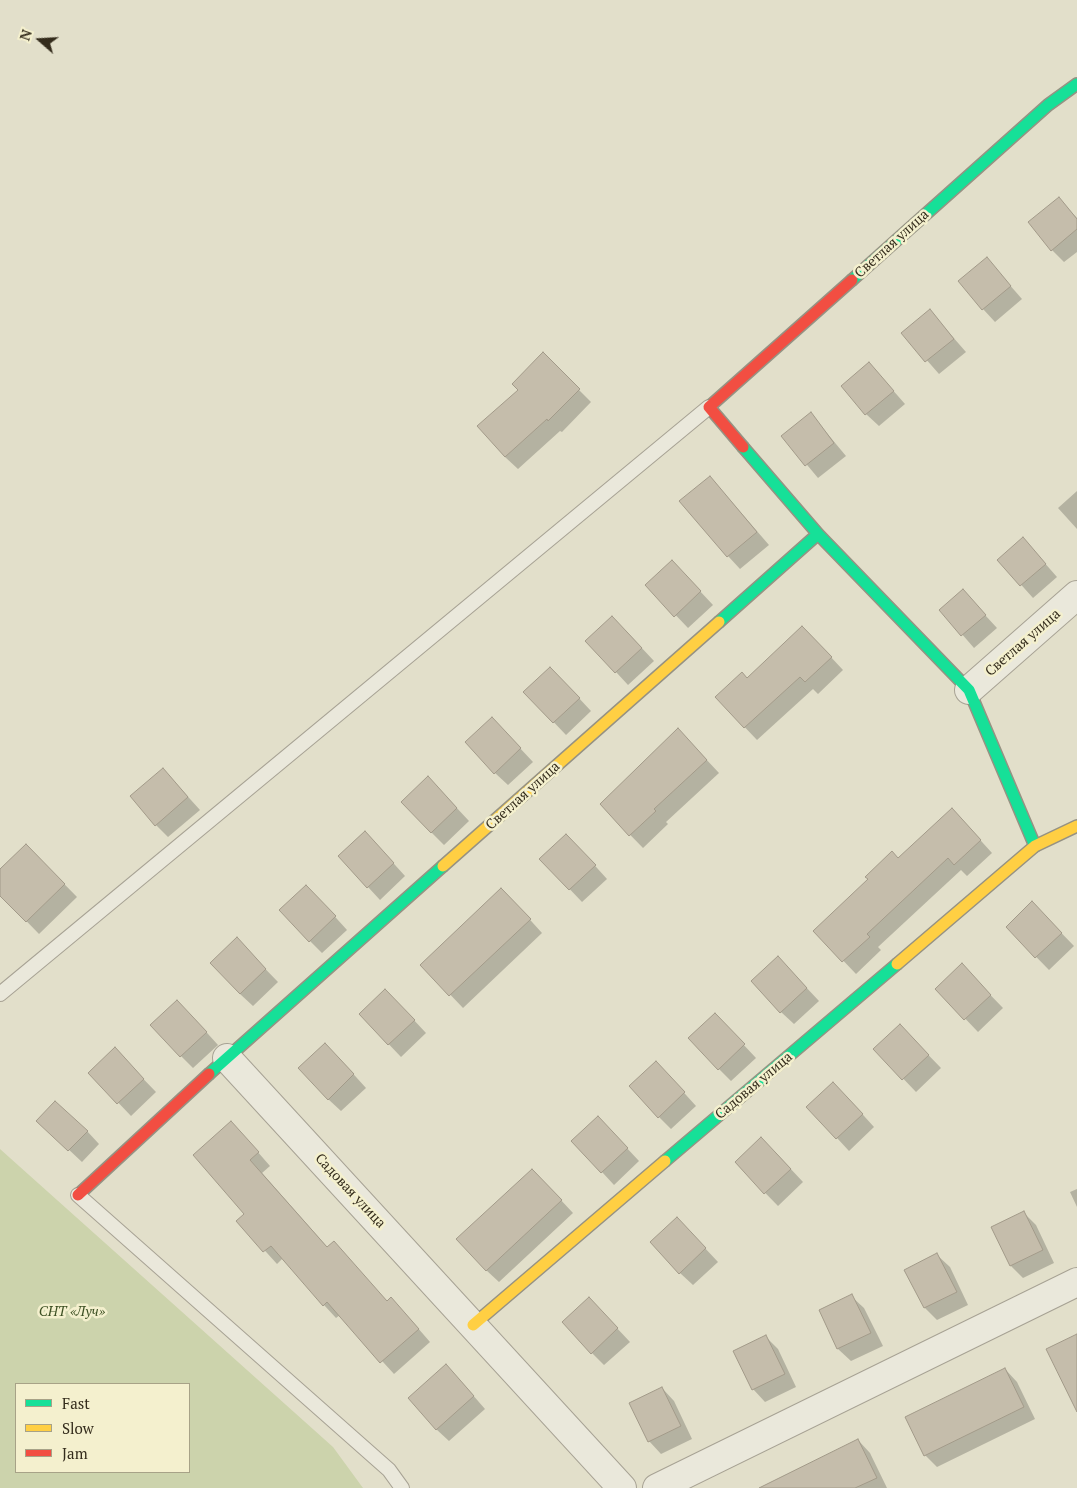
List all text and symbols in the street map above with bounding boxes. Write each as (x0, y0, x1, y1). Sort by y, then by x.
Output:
north arrow (15, 15, 65, 65)
text: N (15, 27, 36, 43)
street label: Светлая улица (851, 206, 933, 282)
street label: Светлая улица (982, 606, 1064, 680)
street label: Светлая улица (482, 758, 564, 834)
street label: Садовая улица (712, 1049, 796, 1123)
street label: Садовая улица (311, 1150, 389, 1232)
park label: СНТ «Луч» (39, 1304, 105, 1320)
legend (15, 1383, 190, 1473)
text: Fast (62, 1393, 90, 1413)
text: Slow (62, 1418, 94, 1438)
text: Jam (62, 1443, 88, 1463)

